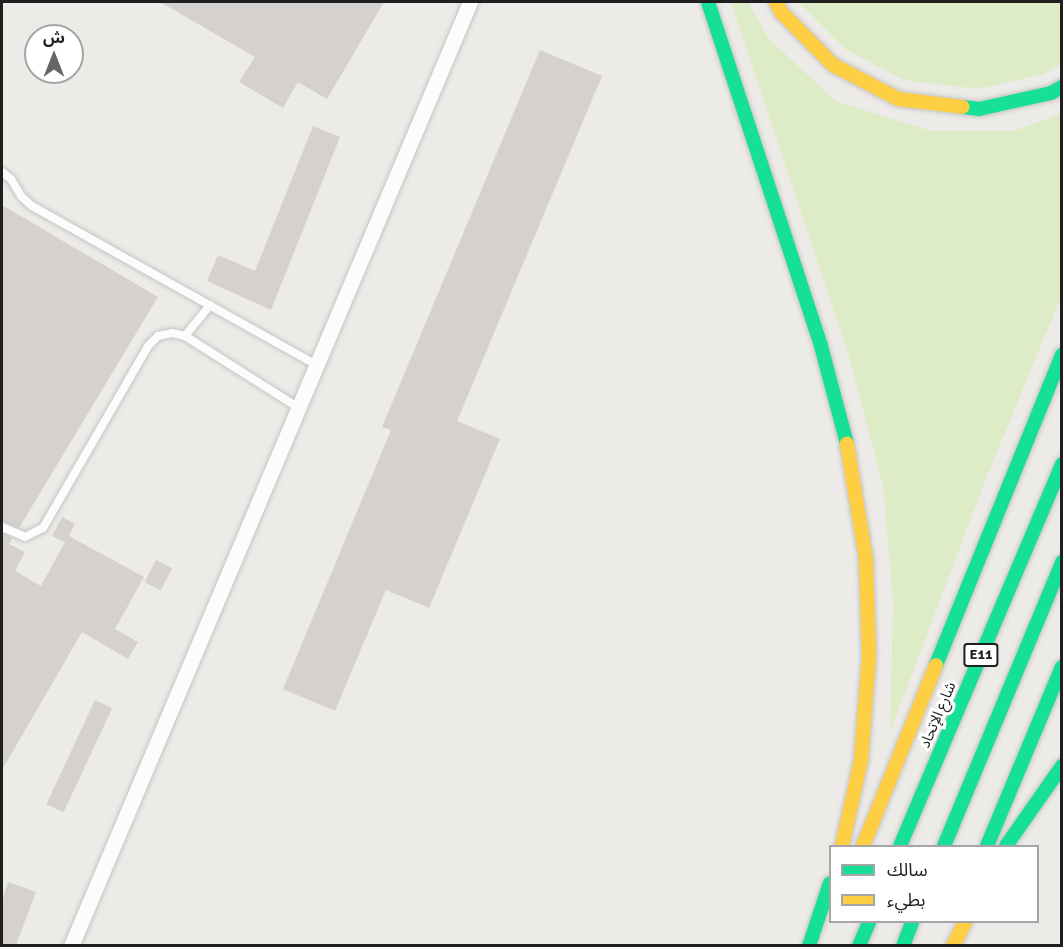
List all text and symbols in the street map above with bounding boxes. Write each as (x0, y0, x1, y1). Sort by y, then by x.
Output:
north arrow (24, 24, 84, 84)
text: ش (43, 28, 65, 48)
road number: E11 (963, 644, 999, 666)
street label: شارع الإتحاد (916, 679, 960, 751)
legend (829, 845, 1039, 923)
text: سالك (887, 859, 928, 881)
text: بطيء (887, 889, 925, 911)

